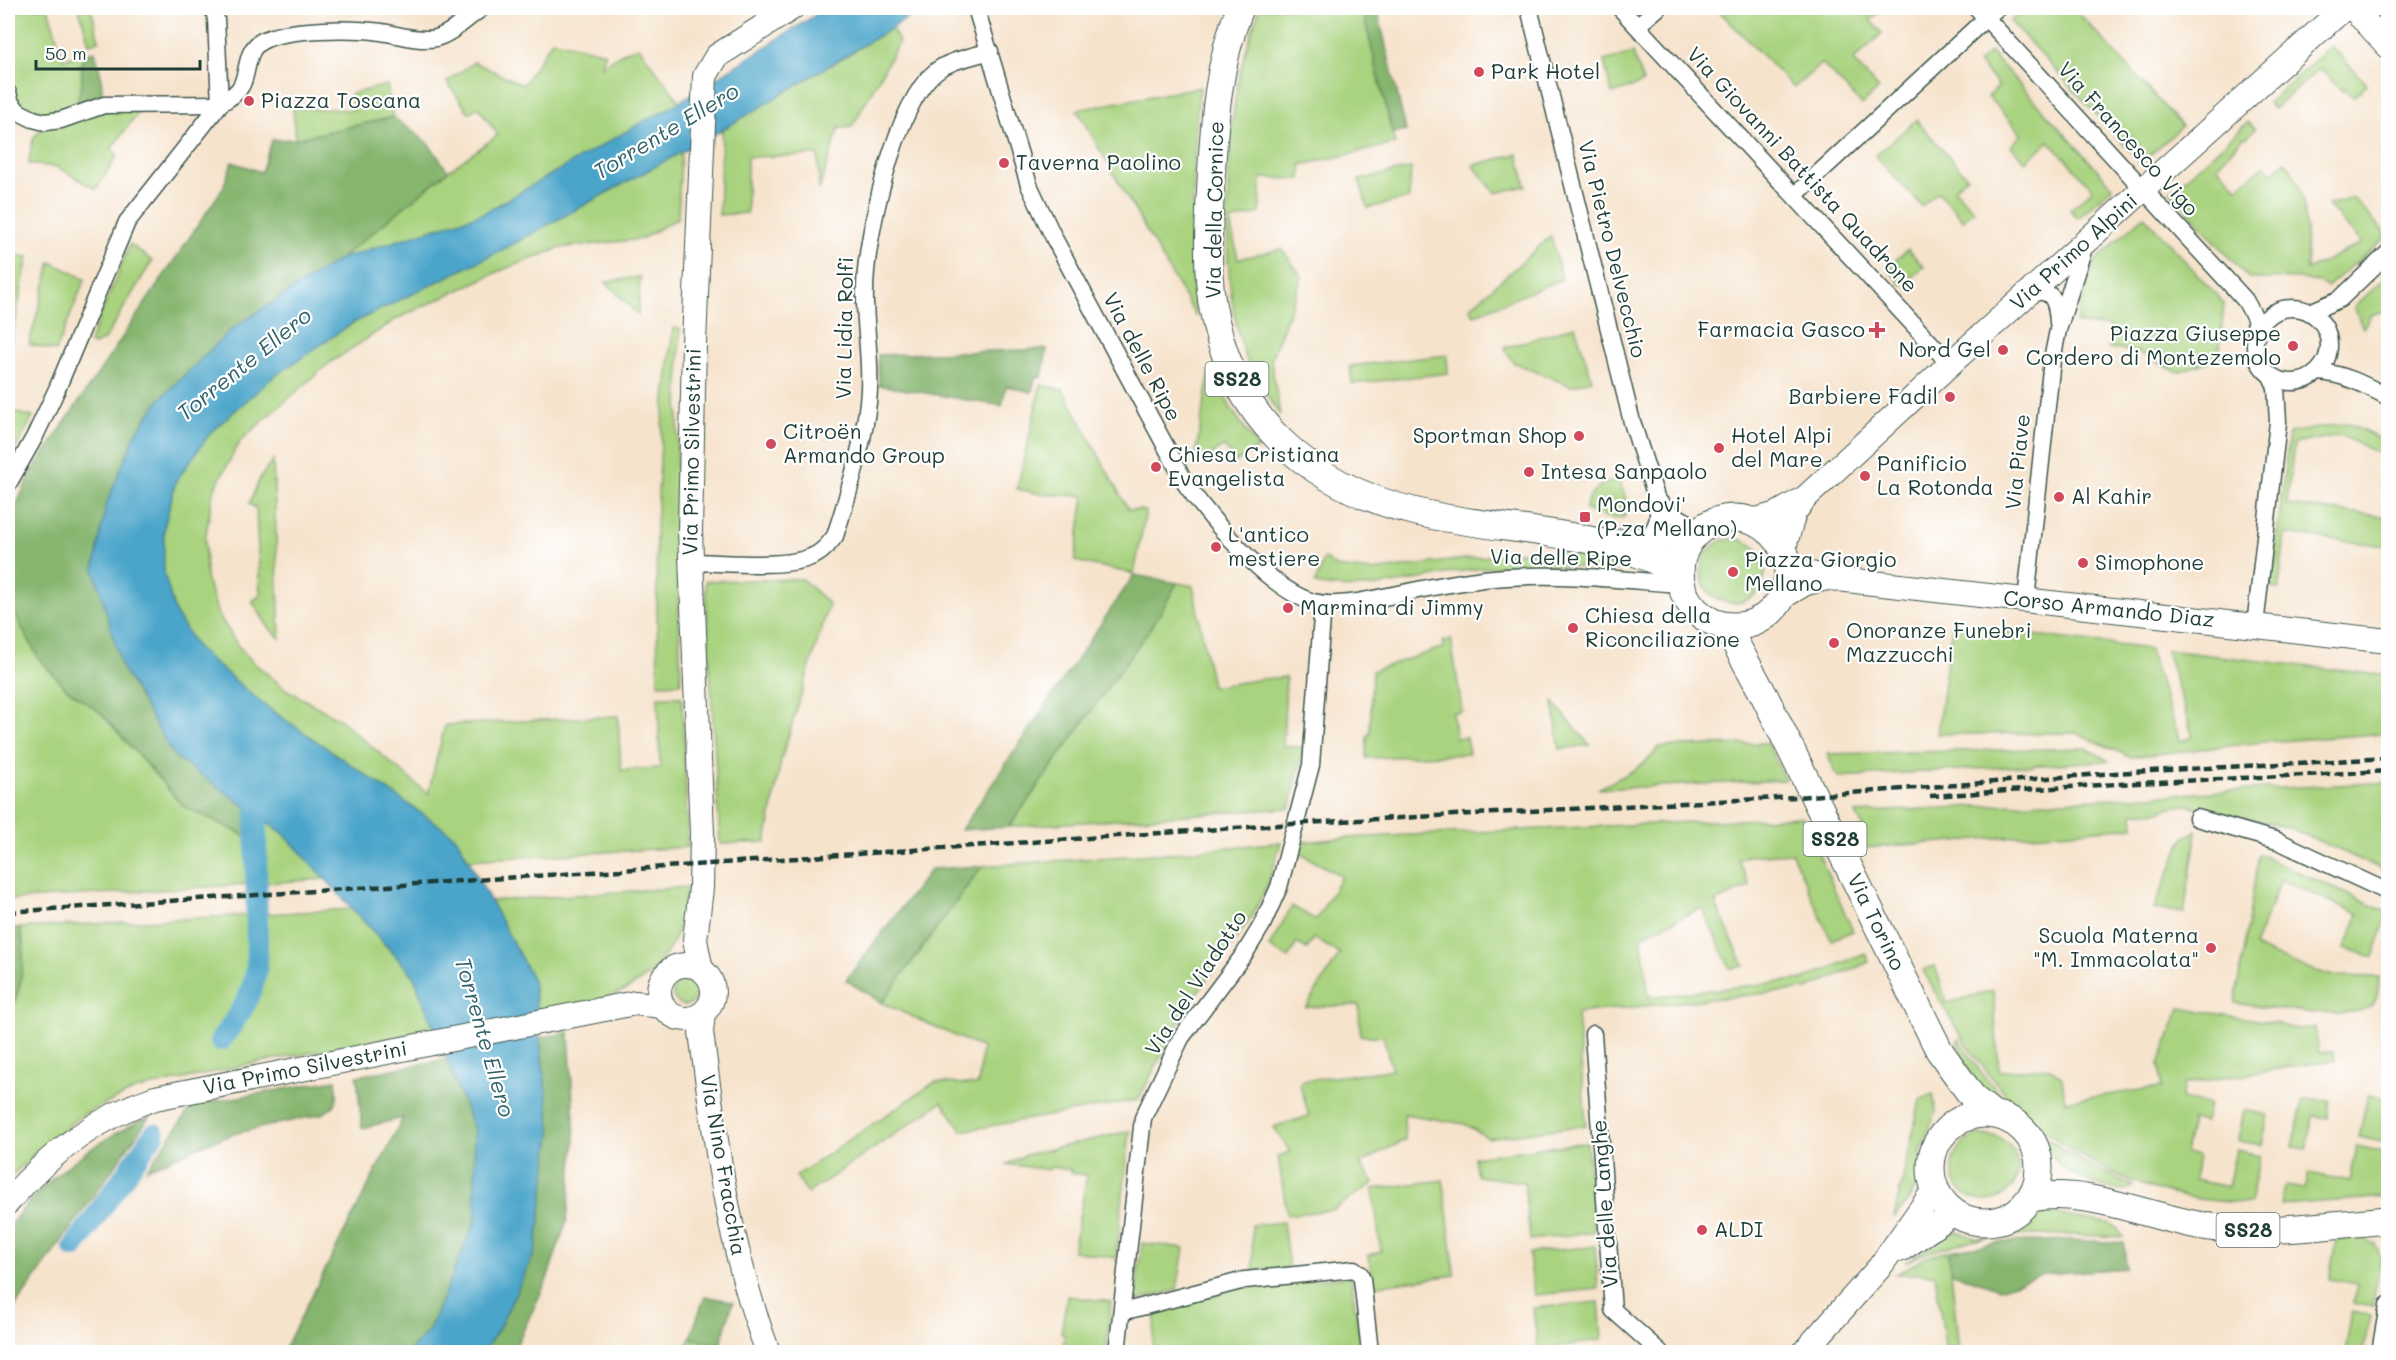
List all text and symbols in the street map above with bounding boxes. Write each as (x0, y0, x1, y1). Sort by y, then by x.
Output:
scale bar (36, 33, 200, 71)
street label: Via Giovanni Battista Quadrone (1682, 40, 1924, 298)
text: 50 m (45, 41, 87, 65)
street label: Via Francesco Vigo (2053, 55, 2206, 221)
place label: Park Hotel (1491, 57, 1600, 84)
marker: Park Hotel (1472, 65, 1486, 79)
water label: Torrente Ellero (588, 76, 744, 185)
place label: Piazza Toscana (261, 86, 421, 113)
marker: Piazza Toscana (242, 94, 256, 108)
street label: Via della Cornice (1198, 121, 1229, 299)
street label: Via Pietro Delvecchio (1573, 137, 1654, 360)
place label: Taverna Paolino (1016, 148, 1181, 175)
marker: Taverna Paolino (997, 156, 1011, 170)
street label: Via Primo Alpini (2004, 186, 2142, 315)
street label: Via Lidia Rolfi (829, 256, 858, 399)
street label: Via delle Ripe (1098, 287, 1189, 425)
water label: Torrente Ellero (170, 300, 317, 427)
place label: Farmacia Gasco (1698, 315, 1865, 342)
place label: Piazza Giuseppe Cordero di Montezemolo (2026, 319, 2281, 370)
marker: Farmacia Gasco (1870, 323, 1884, 337)
place label: Nord Gel (1899, 335, 1991, 362)
marker: Piazza Giuseppe Cordero di Montezemolo (2286, 339, 2300, 353)
marker: Nord Gel (1996, 343, 2010, 357)
street label: Via Primo Silvestrini (675, 348, 706, 556)
road number: SS28 (1206, 362, 1268, 396)
place label: Barbiere Fadil (1788, 382, 1938, 409)
marker: Barbiere Fadil (1943, 390, 1957, 404)
street label: Via Piave (1998, 413, 2035, 511)
place label: Citroën Armando Group (783, 417, 945, 468)
place label: Sportman Shop (1413, 421, 1567, 448)
place label: Hotel Alpi del Mare (1731, 421, 1832, 472)
marker: Sportman Shop (1572, 429, 1586, 443)
marker: Citroën Armando Group (764, 437, 778, 451)
place label: Chiesa Cristiana Evangelista (1168, 440, 1340, 491)
marker: Hotel Alpi del Mare (1712, 441, 1726, 455)
place label: Panificio La Rotonda (1877, 449, 1994, 500)
place label: Intesa Sanpaolo (1541, 457, 1707, 484)
marker: Chiesa Cristiana Evangelista (1149, 460, 1163, 474)
marker: Intesa Sanpaolo (1522, 465, 1536, 479)
marker: Panificio La Rotonda (1858, 469, 1872, 483)
place label: Al Kahir (2071, 482, 2152, 509)
place label: Mondovi' (P.za Mellano) (1597, 490, 1737, 541)
marker: Al Kahir (2052, 490, 2066, 504)
marker: Mondovi' (P.za Mellano) (1578, 510, 1592, 524)
place label: L'antico mestiere (1228, 520, 1320, 571)
marker: L'antico mestiere (1209, 540, 1223, 554)
street label: Via delle Ripe (1490, 542, 1632, 571)
place label: Piazza Giorgio Mellano (1745, 545, 1897, 596)
place label: Simophone (2095, 548, 2204, 575)
marker: Simophone (2076, 556, 2090, 570)
marker: Piazza Giorgio Mellano (1726, 565, 1740, 579)
street label: Corso Armando Diaz (2002, 583, 2216, 632)
place label: Marmina di Jimmy (1300, 593, 1484, 620)
marker: Marmina di Jimmy (1281, 601, 1295, 615)
place label: Chiesa della Riconciliazione (1585, 601, 1740, 652)
place label: Onoranze Funebri Mazzucchi (1846, 616, 2032, 667)
marker: Chiesa della Riconciliazione (1566, 621, 1580, 635)
marker: Onoranze Funebri Mazzucchi (1827, 636, 1841, 650)
road number: SS28 (1804, 822, 1866, 856)
street label: Via Torino (1842, 868, 1912, 974)
street label: Via del Viadotto (1138, 904, 1252, 1060)
place label: Scuola Materna "M. Immacolata" (2033, 921, 2199, 972)
marker: Scuola Materna "M. Immacolata" (2204, 941, 2218, 955)
water label: Torrente Ellero (449, 954, 522, 1120)
street label: Via Primo Silvestrini (200, 1033, 409, 1100)
street label: Via Nino Fracchia (695, 1072, 754, 1258)
street label: Via delle Langhe (1584, 1119, 1623, 1289)
road number: SS28 (2216, 1213, 2280, 1247)
place label: ALDI (1714, 1215, 1763, 1242)
marker: ALDI (1695, 1223, 1709, 1237)

